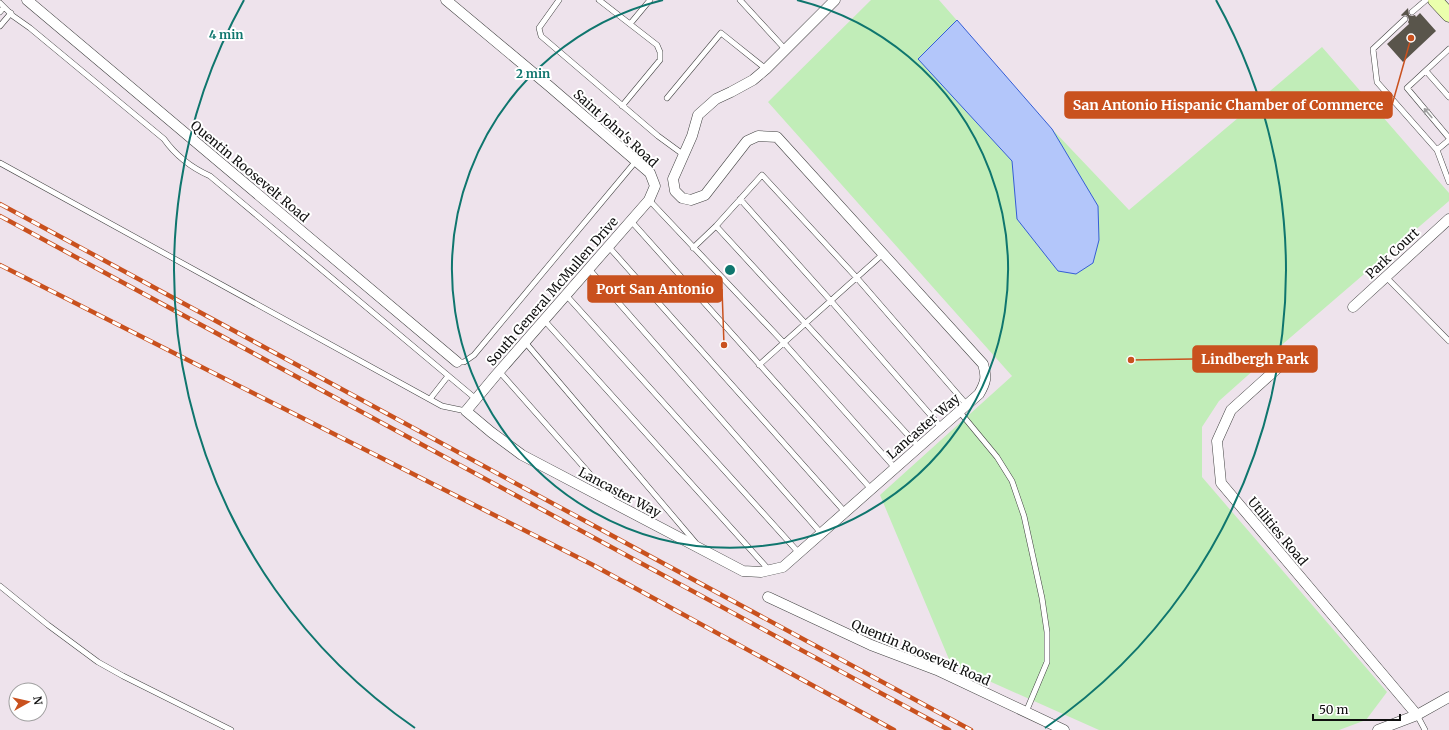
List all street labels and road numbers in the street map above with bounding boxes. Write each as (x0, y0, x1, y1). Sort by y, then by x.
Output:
street label: Saint John's Road (570, 86, 662, 171)
street label: Quentin Roosevelt Road (187, 117, 312, 226)
street label: South General McMullen Drive (483, 213, 622, 369)
street label: Park Court (1362, 224, 1423, 282)
street label: Lancaster Way (883, 390, 964, 463)
street label: Lancaster Way (576, 464, 664, 522)
street label: Utilities Road (1244, 494, 1311, 569)
street label: Quentin Roosevelt Road (849, 615, 993, 690)

